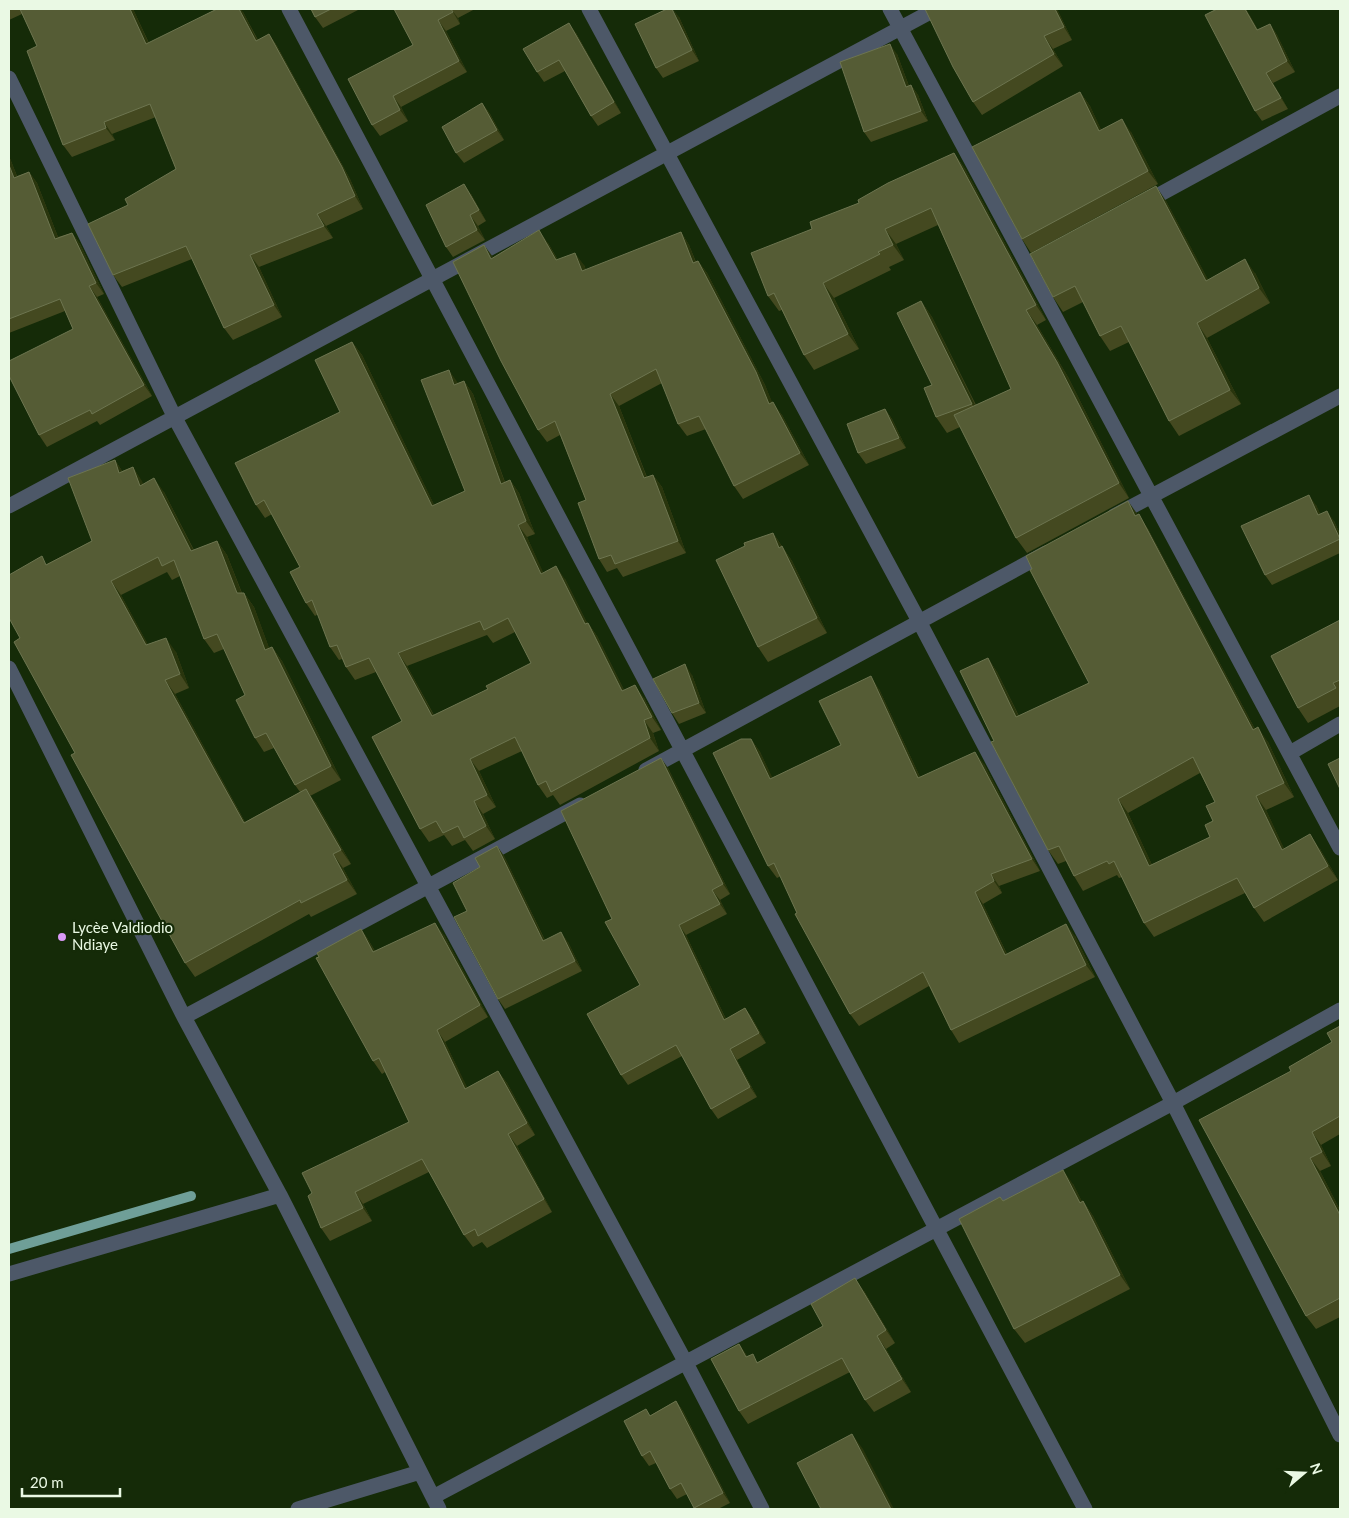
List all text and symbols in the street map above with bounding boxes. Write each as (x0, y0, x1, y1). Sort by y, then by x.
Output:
place label: Lycèe Valdiodio Ndiaye (72, 918, 173, 953)
marker: Lycèe Valdiodio Ndiaye (56, 931, 68, 943)
north arrow (1279, 1448, 1329, 1498)
text: N (1307, 1461, 1327, 1476)
scale bar (22, 1466, 120, 1498)
text: 20 m (30, 1473, 64, 1491)

